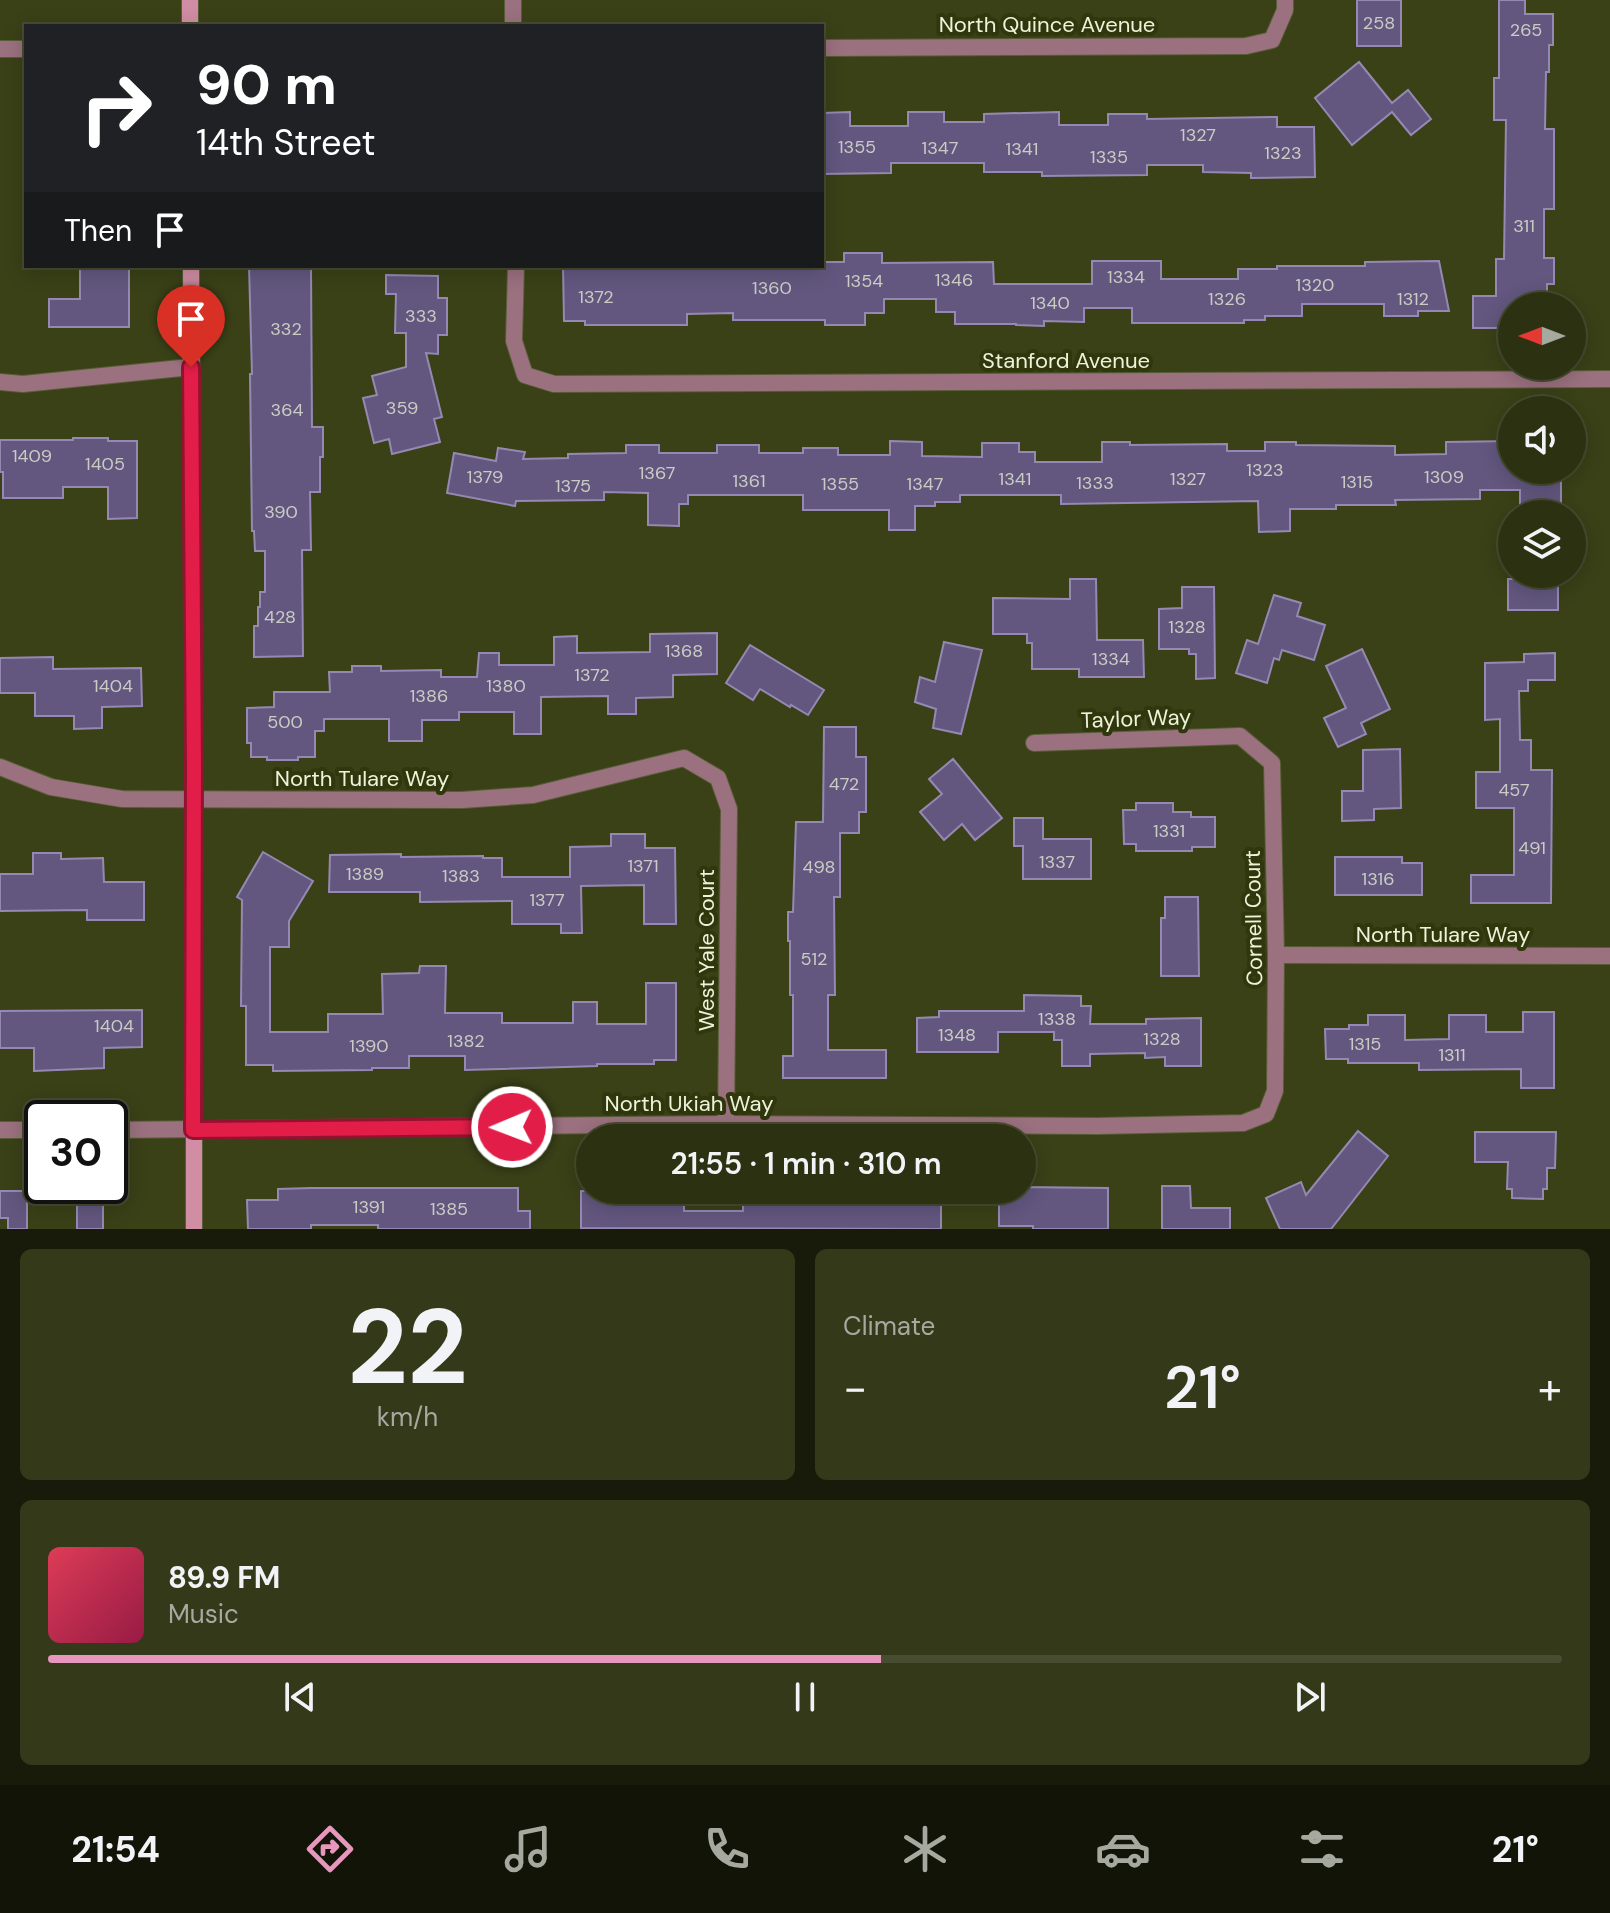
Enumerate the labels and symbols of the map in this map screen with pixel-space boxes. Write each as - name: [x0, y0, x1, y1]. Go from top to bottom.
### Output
- street label: North Quince Avenue: [939, 10, 1155, 39]
- house number: 258: [1363, 11, 1395, 35]
- house number: 265: [1510, 18, 1542, 42]
- house number: 1327: [1180, 123, 1216, 147]
- house number: 1355: [838, 135, 876, 159]
- house number: 1347: [922, 136, 958, 160]
- house number: 1341: [1006, 137, 1038, 161]
- house number: 1323: [1264, 141, 1302, 165]
- house number: 1335: [1090, 145, 1128, 169]
- house number: 311: [1513, 214, 1535, 238]
- house number: 1334: [1107, 265, 1145, 289]
- house number: 1346: [935, 268, 973, 292]
- house number: 1354: [845, 269, 883, 293]
- house number: 1320: [1296, 273, 1334, 297]
- house number: 1360: [752, 276, 792, 300]
- pin: [157, 285, 225, 367]
- house number: 1372: [578, 285, 614, 309]
- house number: 1326: [1208, 287, 1246, 311]
- house number: 1312: [1397, 287, 1429, 311]
- house number: 1340: [1030, 291, 1070, 315]
- north arrow: [1498, 292, 1586, 380]
- house number: 333: [405, 304, 437, 328]
- house number: 332: [270, 317, 302, 341]
- street label: Stanford Avenue: [982, 346, 1150, 375]
- house number: 359: [386, 396, 418, 420]
- house number: 364: [271, 398, 304, 422]
- house number: 1409: [12, 444, 52, 468]
- house number: 1405: [85, 452, 125, 476]
- house number: 1323: [1246, 458, 1284, 482]
- house number: 1367: [639, 461, 675, 485]
- house number: 1379: [467, 465, 503, 489]
- house number: 1309: [1424, 465, 1464, 489]
- house number: 1341: [999, 467, 1031, 491]
- house number: 1327: [1170, 467, 1206, 491]
- house number: 1361: [732, 469, 766, 493]
- house number: 1315: [1341, 470, 1373, 494]
- house number: 1333: [1076, 471, 1114, 495]
- house number: 1355: [821, 472, 859, 496]
- house number: 1347: [907, 472, 943, 496]
- house number: 1375: [555, 474, 591, 498]
- house number: 390: [264, 500, 298, 524]
- house number: 428: [264, 605, 296, 629]
- house number: 1328: [1168, 615, 1206, 639]
- house number: 1368: [665, 639, 703, 663]
- house number: 1334: [1092, 647, 1130, 671]
- house number: 1372: [574, 663, 610, 687]
- house number: 1404: [93, 674, 133, 698]
- house number: 1380: [486, 674, 526, 698]
- house number: 1386: [410, 684, 448, 708]
- street label: Taylor Way: [1080, 702, 1192, 735]
- house number: 500: [267, 710, 303, 734]
- street label: North Tulare Way: [275, 764, 449, 793]
- house number: 472: [829, 772, 859, 796]
- house number: 457: [1498, 778, 1530, 802]
- house number: 1331: [1153, 819, 1185, 843]
- house number: 491: [1518, 836, 1546, 860]
- house number: 1337: [1039, 850, 1075, 874]
- street label: Cornell Court: [1238, 850, 1269, 986]
- house number: 1371: [627, 854, 659, 878]
- house number: 498: [803, 855, 835, 879]
- house number: 1389: [346, 862, 384, 886]
- house number: 1383: [442, 864, 480, 888]
- house number: 1316: [1362, 867, 1394, 891]
- street label: West Yale Court: [692, 869, 721, 1031]
- house number: 1377: [529, 888, 565, 912]
- street label: North Tulare Way: [1356, 920, 1530, 949]
- house number: 512: [801, 947, 827, 971]
- house number: 1338: [1038, 1007, 1076, 1031]
- house number: 1404: [94, 1014, 134, 1038]
- house number: 1348: [938, 1023, 976, 1047]
- house number: 1328: [1143, 1027, 1181, 1051]
- house number: 1382: [447, 1029, 485, 1053]
- house number: 1315: [1349, 1032, 1381, 1056]
- house number: 1390: [349, 1034, 389, 1058]
- house number: 1311: [1438, 1043, 1466, 1067]
- position arrow: [470, 1085, 554, 1169]
- street label: North Ukiah Way: [605, 1089, 773, 1118]
- speed limit sign: 30: [24, 1100, 128, 1204]
- house number: 1391: [353, 1195, 385, 1219]
- house number: 1385: [430, 1197, 468, 1221]

